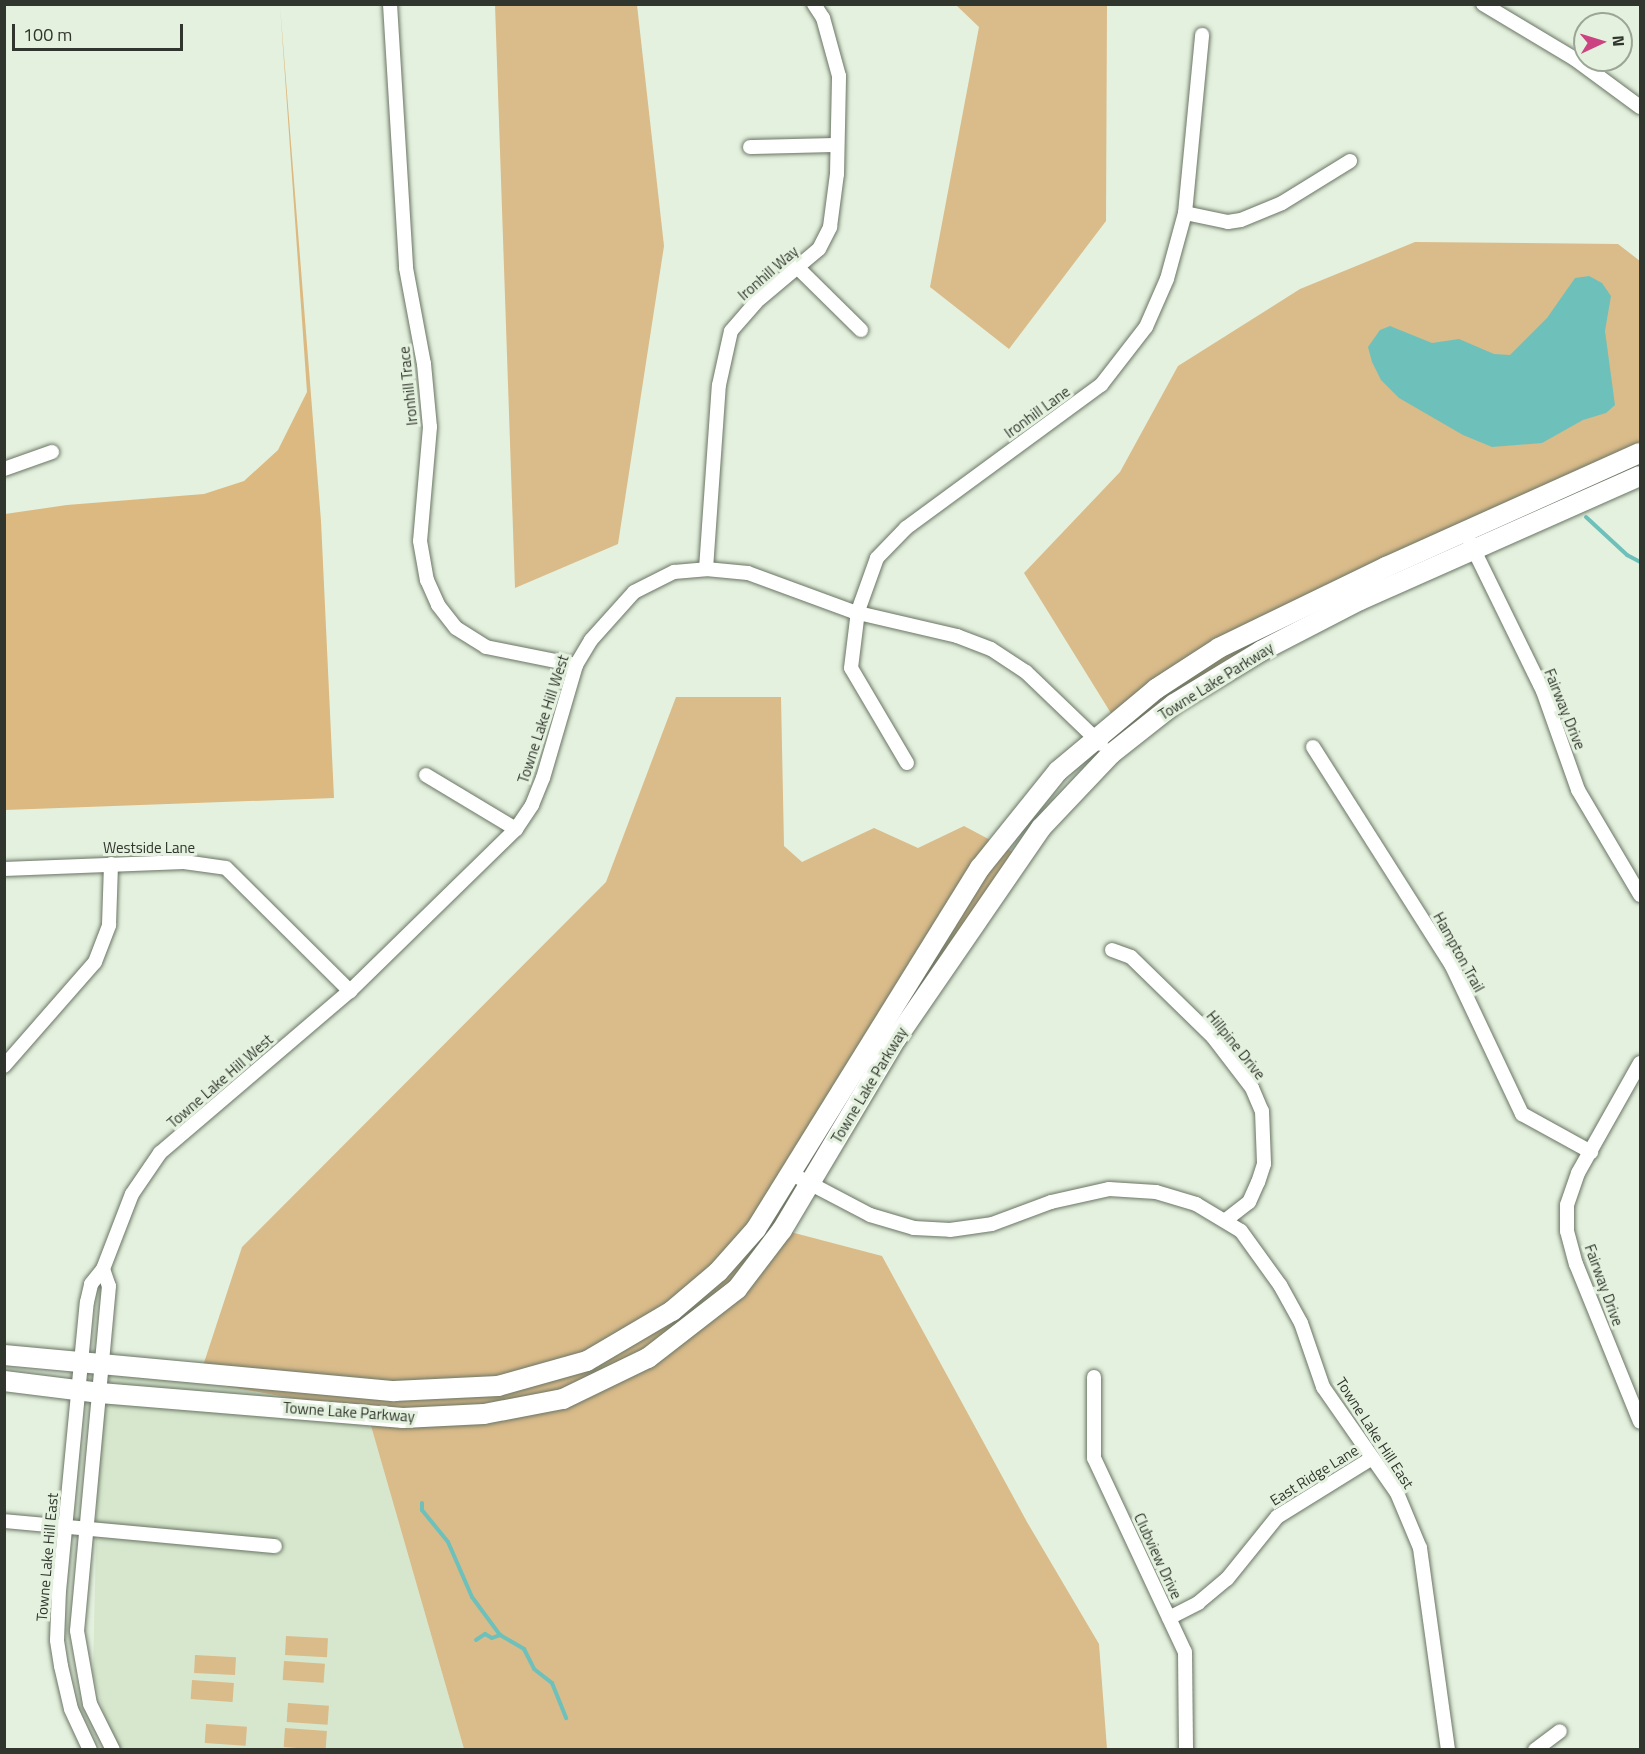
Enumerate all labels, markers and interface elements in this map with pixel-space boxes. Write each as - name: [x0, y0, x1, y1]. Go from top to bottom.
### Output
- scale bar: [15, 12, 186, 50]
- north arrow: [1573, 12, 1633, 72]
- text: 100 m: [23, 21, 72, 48]
- text: N: [1607, 35, 1631, 47]
- street label: Ironhill Way: [734, 242, 802, 304]
- street label: Ironhill Trace: [395, 345, 421, 427]
- street label: Ironhill Lane: [1001, 382, 1073, 442]
- street label: Towne Lake Parkway: [1155, 638, 1277, 724]
- street label: Towne Lake Hill West: [514, 653, 572, 785]
- street label: Fairway Drive: [1541, 666, 1589, 752]
- street label: Westside Lane: [103, 839, 195, 857]
- street label: Hampton Trail: [1430, 909, 1488, 995]
- street label: Hillpine Drive: [1203, 1007, 1269, 1083]
- street label: Towne Lake Parkway: [827, 1024, 911, 1146]
- street label: Towne Lake Hill West: [164, 1030, 276, 1132]
- street label: Fairway Drive: [1581, 1242, 1627, 1328]
- street label: Towne Lake Hill East: [1332, 1374, 1418, 1492]
- street label: Towne Lake Parkway: [283, 1398, 415, 1426]
- street label: East Ridge Lane: [1267, 1441, 1361, 1509]
- street label: Towne Lake Hill East: [32, 1492, 62, 1622]
- street label: Clubview Drive: [1130, 1510, 1186, 1602]

